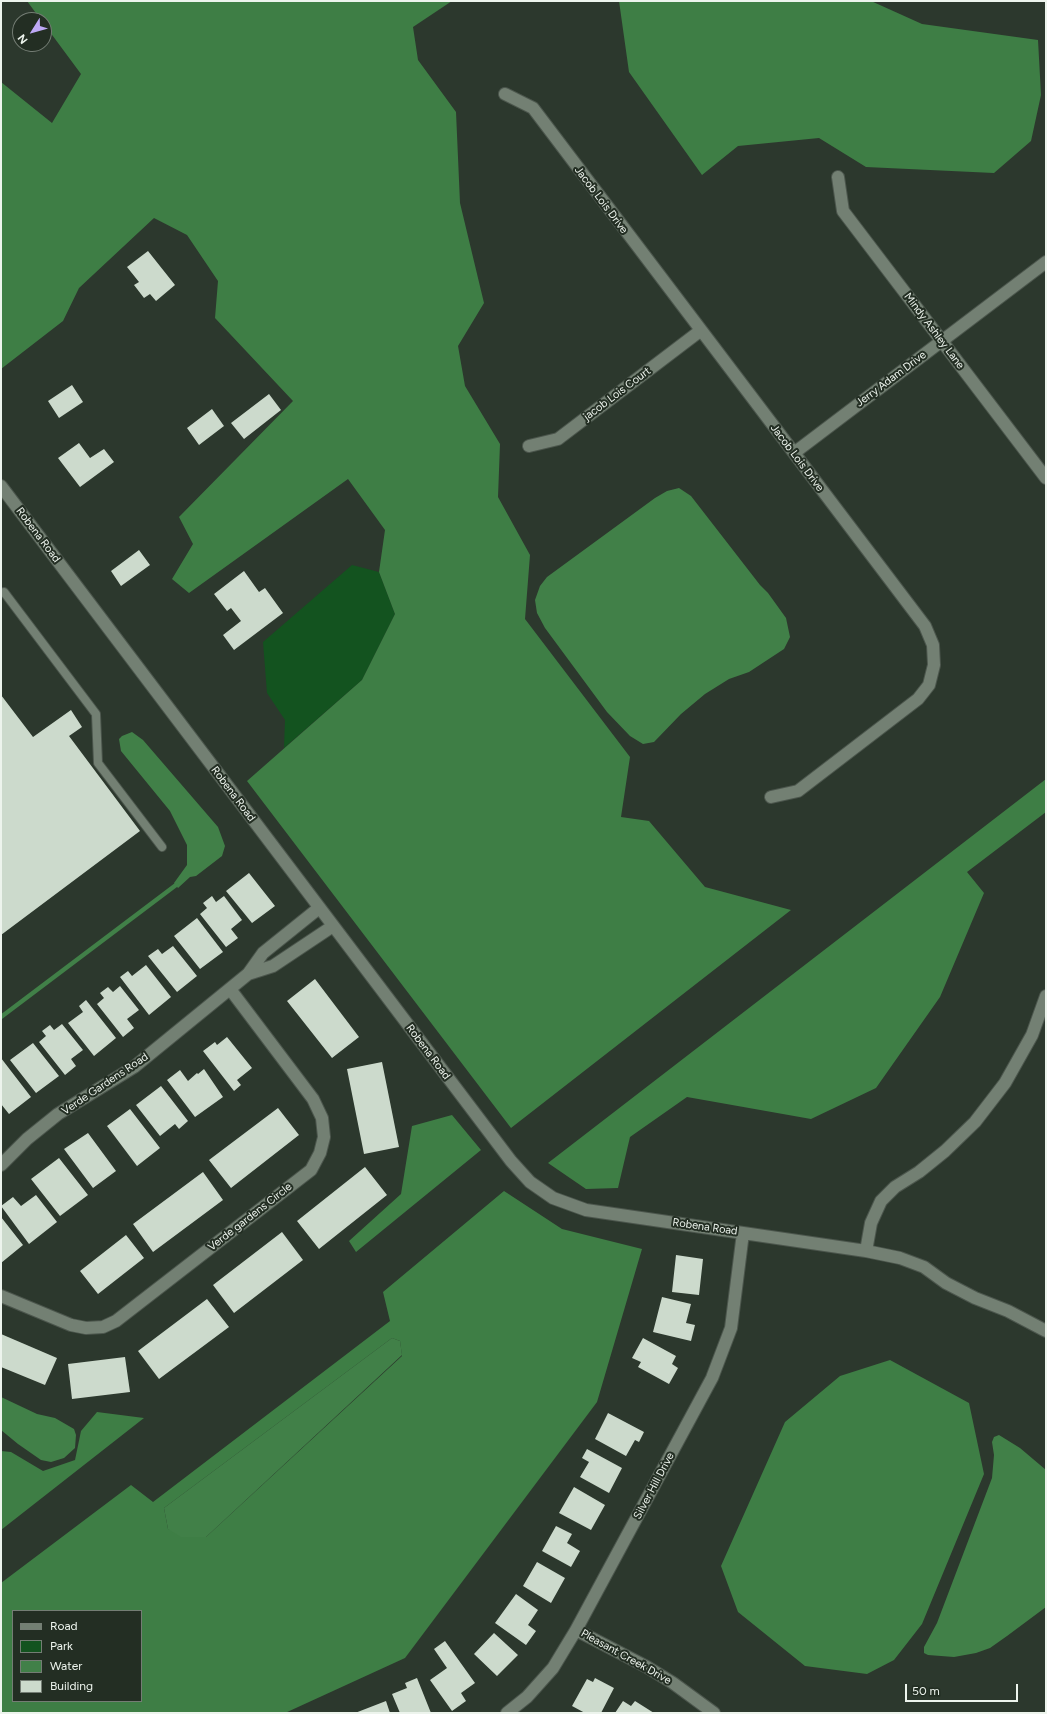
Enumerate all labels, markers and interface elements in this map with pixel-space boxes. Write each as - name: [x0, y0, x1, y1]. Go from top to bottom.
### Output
- north arrow: [12, 12, 52, 52]
- text: N: [15, 32, 31, 46]
- street label: Jacob Lois Drive: [571, 164, 631, 236]
- street label: Mindy Ashley Lane: [901, 290, 967, 372]
- street label: Jerry Adam Drive: [853, 348, 929, 410]
- street label: jacob Lois Court: [581, 364, 653, 424]
- street label: Jacob Lois Drive: [767, 422, 827, 494]
- street label: Robena Road: [13, 505, 63, 565]
- street label: Robena Road: [208, 764, 258, 824]
- street label: Robena Road: [403, 1022, 453, 1082]
- street label: Verde Gardens Road: [59, 1050, 151, 1118]
- street label: Verde gardens Circle: [205, 1180, 295, 1254]
- street label: Robena Road: [672, 1216, 738, 1238]
- street label: Silver Hill Drive: [631, 1450, 677, 1522]
- legend: [12, 1610, 142, 1702]
- text: Road: [50, 1619, 78, 1633]
- street label: Pleasant Creek Drive: [578, 1627, 674, 1687]
- text: Park: [50, 1639, 73, 1653]
- text: Water: [50, 1659, 82, 1673]
- scale bar: [907, 1676, 1020, 1702]
- text: Building: [50, 1679, 93, 1693]
- text: 50 m: [912, 1684, 940, 1698]

